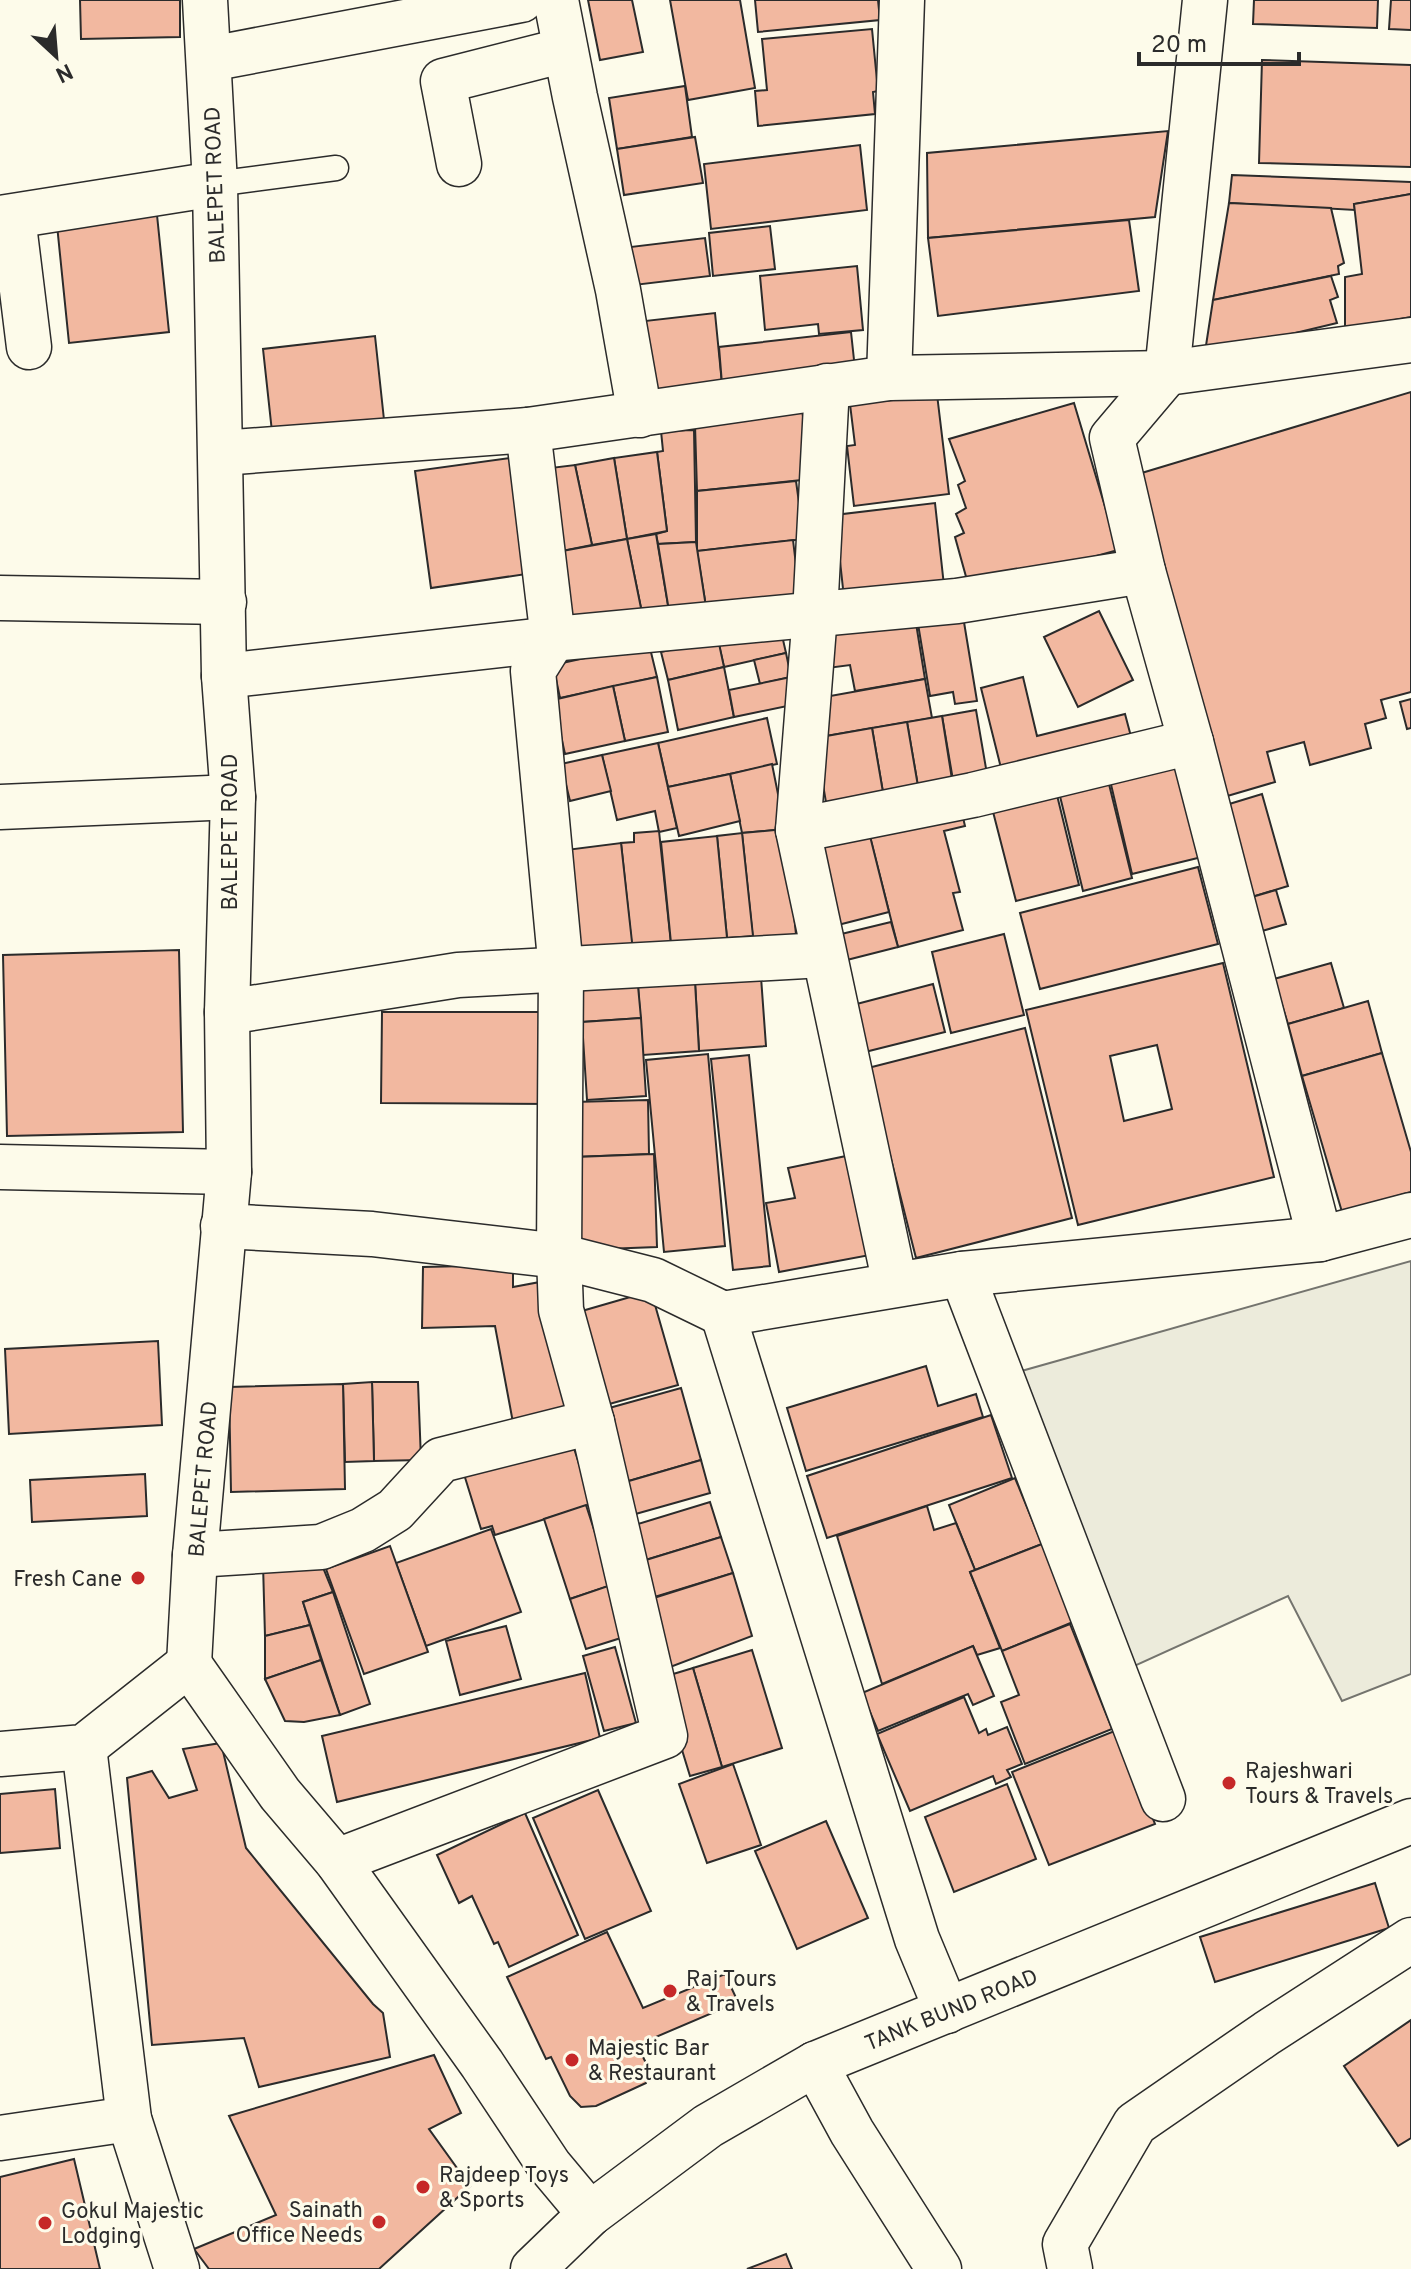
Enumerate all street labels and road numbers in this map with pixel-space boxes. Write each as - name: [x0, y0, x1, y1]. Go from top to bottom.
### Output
- street label: BALEPET ROAD: [200, 106, 233, 264]
- street label: BALEPET ROAD: [218, 754, 245, 910]
- street label: BALEPET ROAD: [184, 1400, 225, 1559]
- street label: TANK BUND ROAD: [861, 1964, 1042, 2058]

